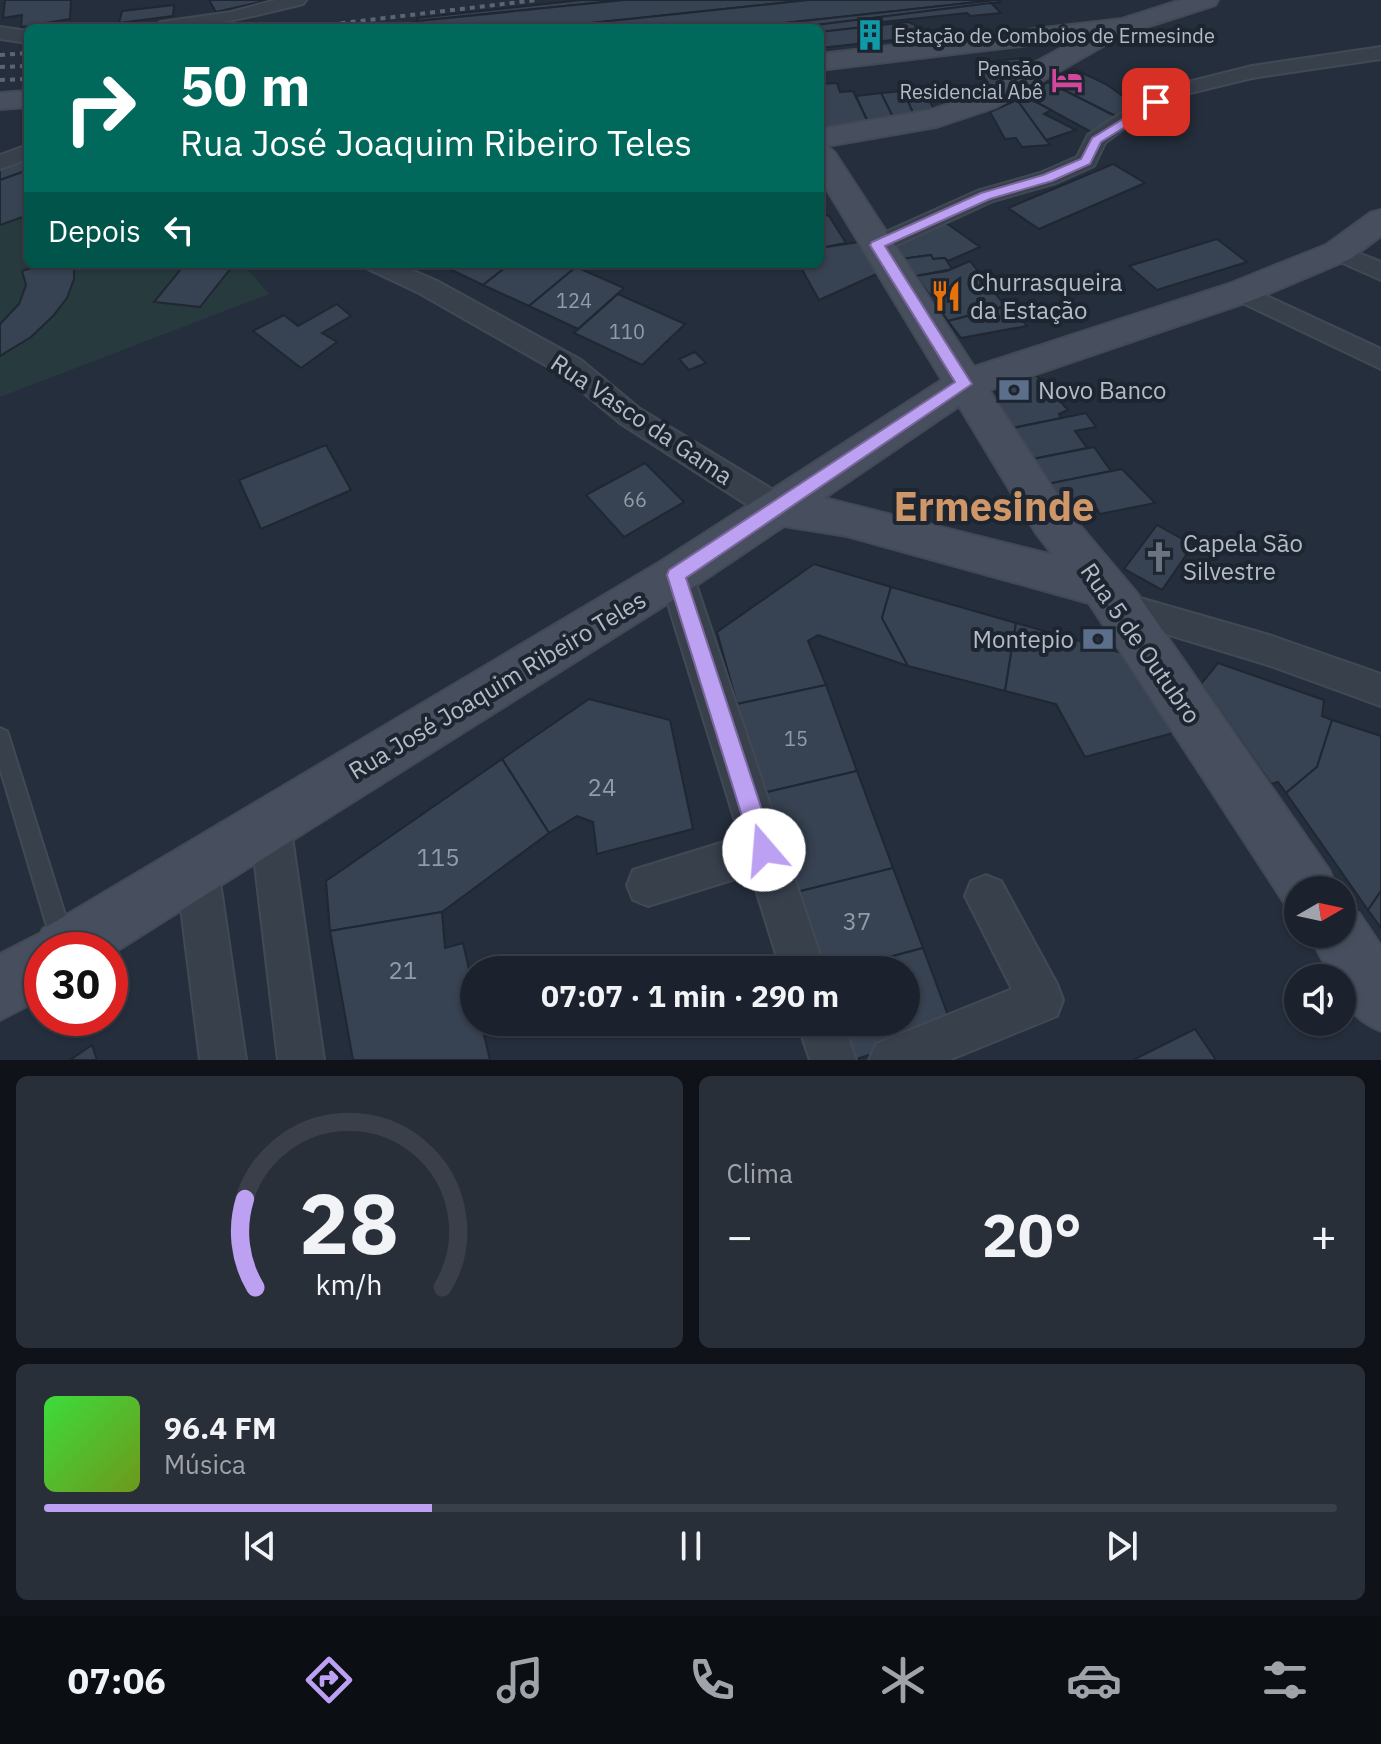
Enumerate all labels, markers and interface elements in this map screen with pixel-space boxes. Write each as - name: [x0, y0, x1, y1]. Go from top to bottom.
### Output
- building icon: Estação de Comboios de Ermesinde: [853, 18, 887, 52]
- place label: Estação de Comboios de Ermesinde: [894, 22, 1215, 49]
- text: 50 m: [180, 49, 310, 121]
- place label: Pensão Residencial Abê: [900, 55, 1043, 105]
- icon: right: [48, 56, 152, 160]
- hotel icon: Pensão Residencial Abê: [1050, 63, 1084, 97]
- pin: [1122, 68, 1190, 136]
- icon: arrive: [1134, 80, 1178, 124]
- text: Rua José Joaquim Ribeiro Teles: [180, 119, 692, 166]
- icon: left: [157, 208, 201, 252]
- text: Depois: [48, 211, 141, 250]
- place label: Churrasqueira da Estação: [970, 266, 1123, 326]
- restaurant icon: Churrasqueira da Estação: [929, 279, 963, 313]
- house number: 124: [556, 287, 592, 314]
- house number: 110: [609, 318, 645, 345]
- street label: Rua Vasco da Gama: [545, 346, 739, 492]
- bank icon: Novo Banco: [997, 373, 1031, 407]
- place label: Novo Banco: [1038, 374, 1166, 406]
- district label: Ermesinde: [894, 480, 1094, 532]
- house number: 66: [623, 486, 647, 513]
- place label: Capela São Silvestre: [1183, 527, 1303, 587]
- church icon: Capela São Silvestre: [1142, 540, 1176, 574]
- street label: Rua 5 de Outubro: [1074, 556, 1208, 730]
- street label: Rua José Joaquim Ribeiro Teles: [342, 583, 652, 787]
- bank icon: Montepio: [1081, 622, 1115, 656]
- place label: Montepio: [973, 623, 1074, 655]
- house number: 15: [784, 725, 808, 752]
- house number: 24: [588, 771, 616, 803]
- position arrow: [722, 808, 806, 892]
- house number: 115: [416, 841, 460, 873]
- north arrow: [1284, 876, 1356, 948]
- map controls: [1284, 876, 1356, 1036]
- house number: 37: [843, 905, 871, 937]
- speed limit sign: 30: [24, 932, 128, 1036]
- house number: 21: [389, 954, 417, 986]
- button: sound: [1284, 964, 1356, 1036]
- text: 07:07 · 1 min · 290 m: [541, 976, 839, 1015]
- text: Clima: [727, 1156, 793, 1190]
- text: 28: [299, 1169, 399, 1277]
- text: 20°: [982, 1195, 1082, 1274]
- text: −: [727, 1207, 753, 1264]
- text: +: [1311, 1207, 1337, 1264]
- text: km/h: [316, 1266, 383, 1303]
- text: 96.4 FM: [164, 1408, 277, 1447]
- text: Música: [164, 1447, 246, 1481]
- icon: previous: [238, 1524, 282, 1568]
- icon: pause: [669, 1524, 713, 1568]
- icon: next: [1100, 1524, 1144, 1568]
- icon: directions: [301, 1652, 357, 1708]
- icon: music: [492, 1652, 548, 1708]
- icon: phone: [684, 1652, 740, 1708]
- icon: climate: [875, 1652, 931, 1708]
- icon: car: [1066, 1652, 1122, 1708]
- icon: filters: [1257, 1652, 1313, 1708]
- text: 07:06: [68, 1657, 166, 1704]

